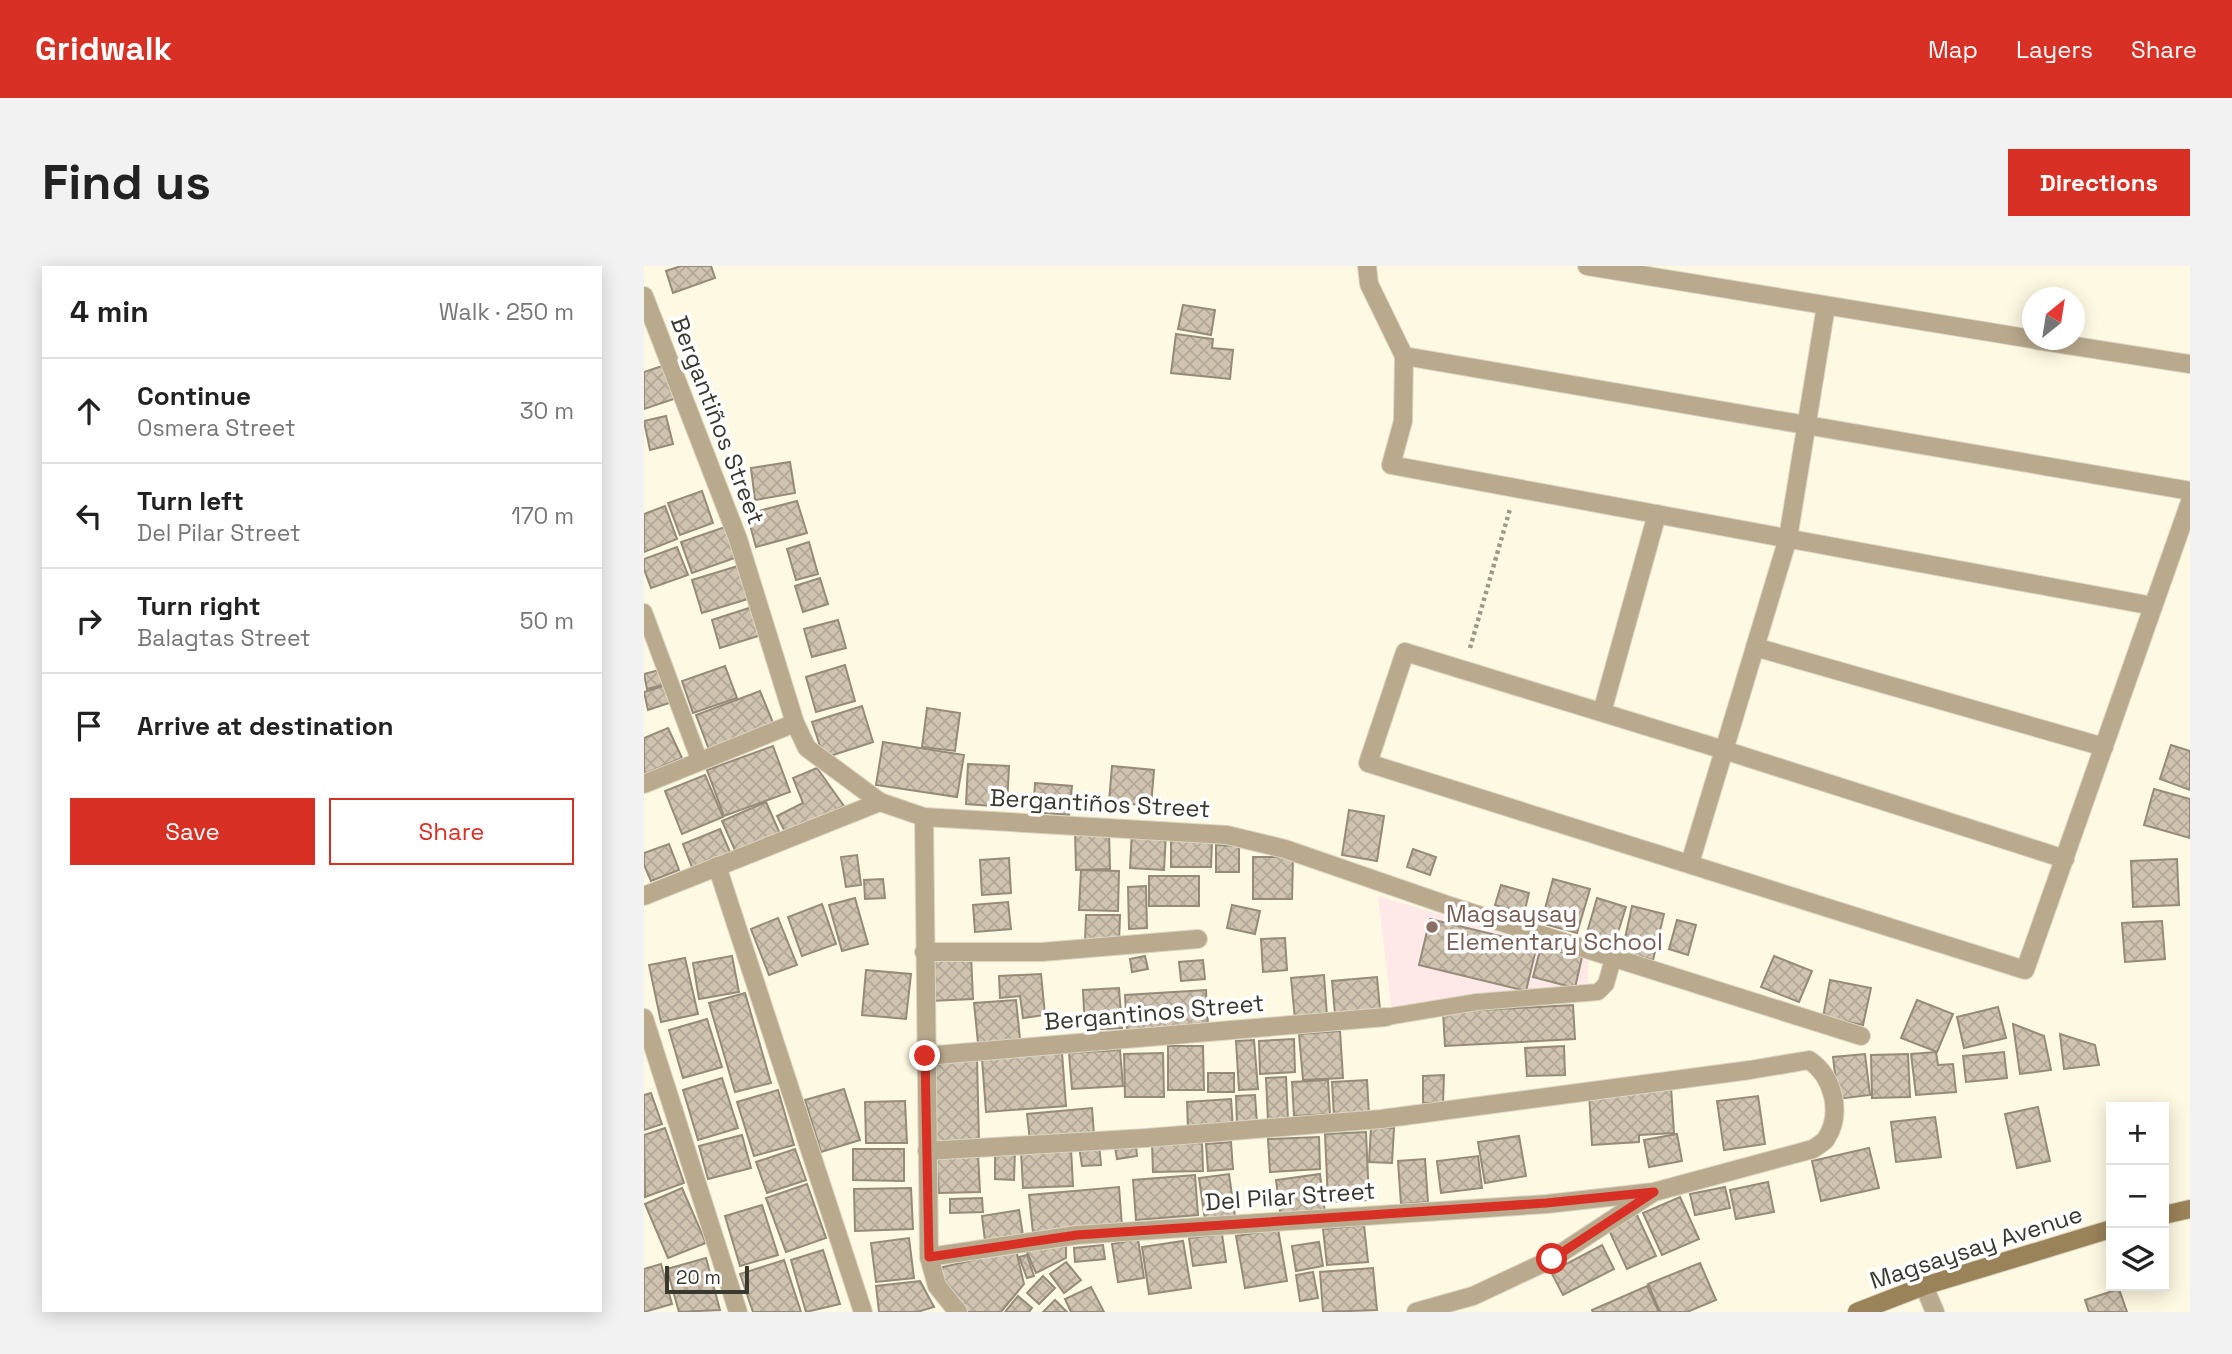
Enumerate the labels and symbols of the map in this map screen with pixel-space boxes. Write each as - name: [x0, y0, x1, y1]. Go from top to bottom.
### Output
- north arrow: [2022, 287, 2085, 350]
- street label: Bergantiños Street: [664, 311, 772, 529]
- street label: Bergantiños Street: [989, 782, 1211, 824]
- place label: Magsaysay Elementary School: [1446, 898, 1663, 957]
- marker: Magsaysay Elementary School: [1424, 919, 1440, 935]
- street label: Bergantinos Street: [1043, 987, 1265, 1037]
- route end: [909, 1040, 940, 1071]
- street label: Del Pilar Street: [1204, 1175, 1376, 1217]
- street label: Magsaysay Avenue: [1866, 1198, 2086, 1296]
- route start: [1536, 1243, 1567, 1274]
- scale bar: [665, 1263, 749, 1295]

